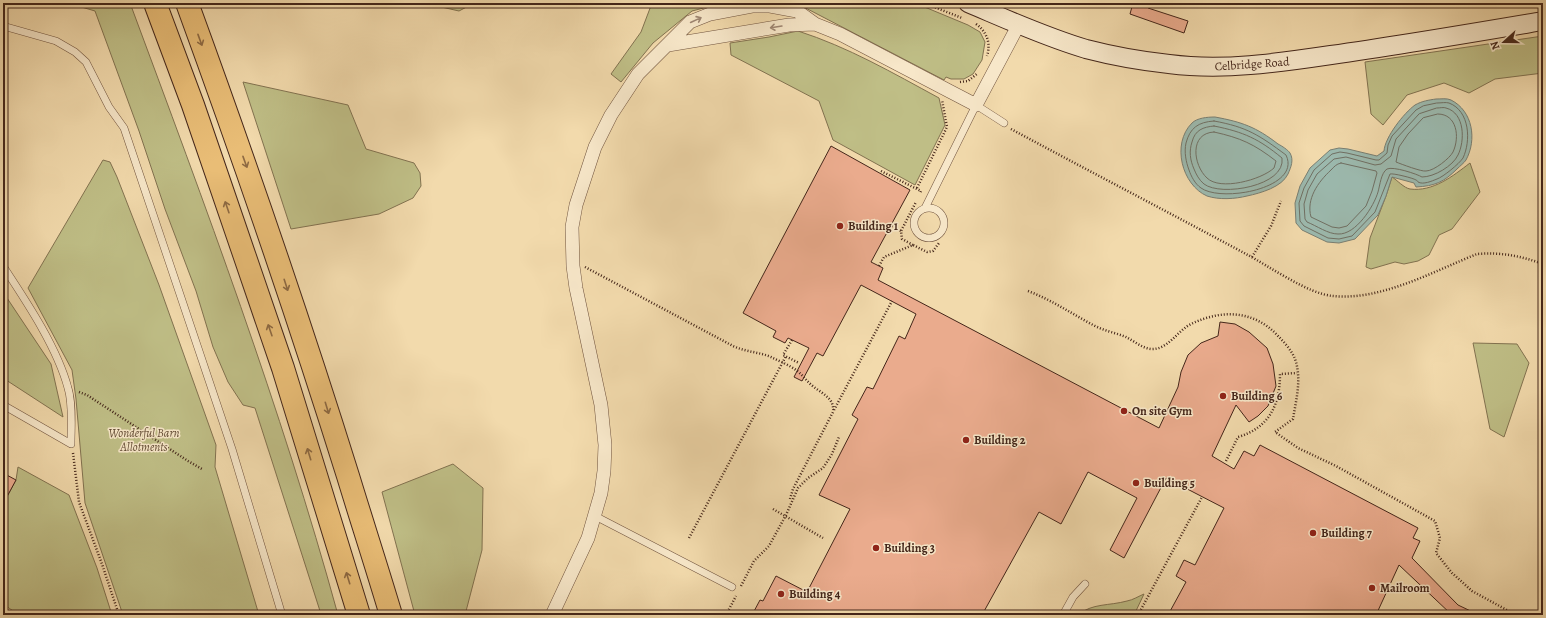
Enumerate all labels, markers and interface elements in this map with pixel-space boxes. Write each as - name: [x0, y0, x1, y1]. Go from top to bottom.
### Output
- one-way arrow: [690, 16, 702, 23]
- north arrow: [1484, 22, 1524, 62]
- one-way arrow: [770, 24, 783, 32]
- one-way arrow: [197, 33, 205, 45]
- text: N: [1487, 39, 1504, 52]
- street label: Celbridge Road: [1214, 53, 1290, 75]
- one-way arrow: [241, 155, 249, 167]
- one-way arrow: [223, 201, 231, 213]
- place label: Building 1: [848, 218, 899, 234]
- marker: Building 1: [835, 221, 845, 231]
- one-way arrow: [283, 279, 291, 291]
- one-way arrow: [265, 324, 273, 336]
- place label: Building 6: [1231, 388, 1283, 404]
- marker: Building 6: [1218, 391, 1228, 401]
- one-way arrow: [324, 402, 331, 415]
- place label: On site Gym: [1132, 403, 1192, 419]
- marker: On site Gym: [1119, 406, 1129, 416]
- park label: Wonderful Barn Allotments: [109, 425, 180, 455]
- place label: Building 2: [974, 432, 1026, 448]
- marker: Building 2: [961, 435, 971, 445]
- one-way arrow: [305, 447, 312, 460]
- place label: Building 5: [1144, 475, 1195, 491]
- marker: Building 5: [1131, 478, 1141, 488]
- place label: Building 7: [1321, 525, 1373, 541]
- marker: Building 7: [1308, 528, 1318, 538]
- place label: Building 3: [884, 540, 935, 556]
- marker: Building 3: [871, 543, 881, 553]
- one-way arrow: [344, 571, 351, 584]
- place label: Mailroom: [1380, 580, 1430, 596]
- marker: Mailroom: [1367, 583, 1377, 593]
- place label: Building 4: [789, 586, 841, 602]
- marker: Building 4: [776, 589, 786, 599]

